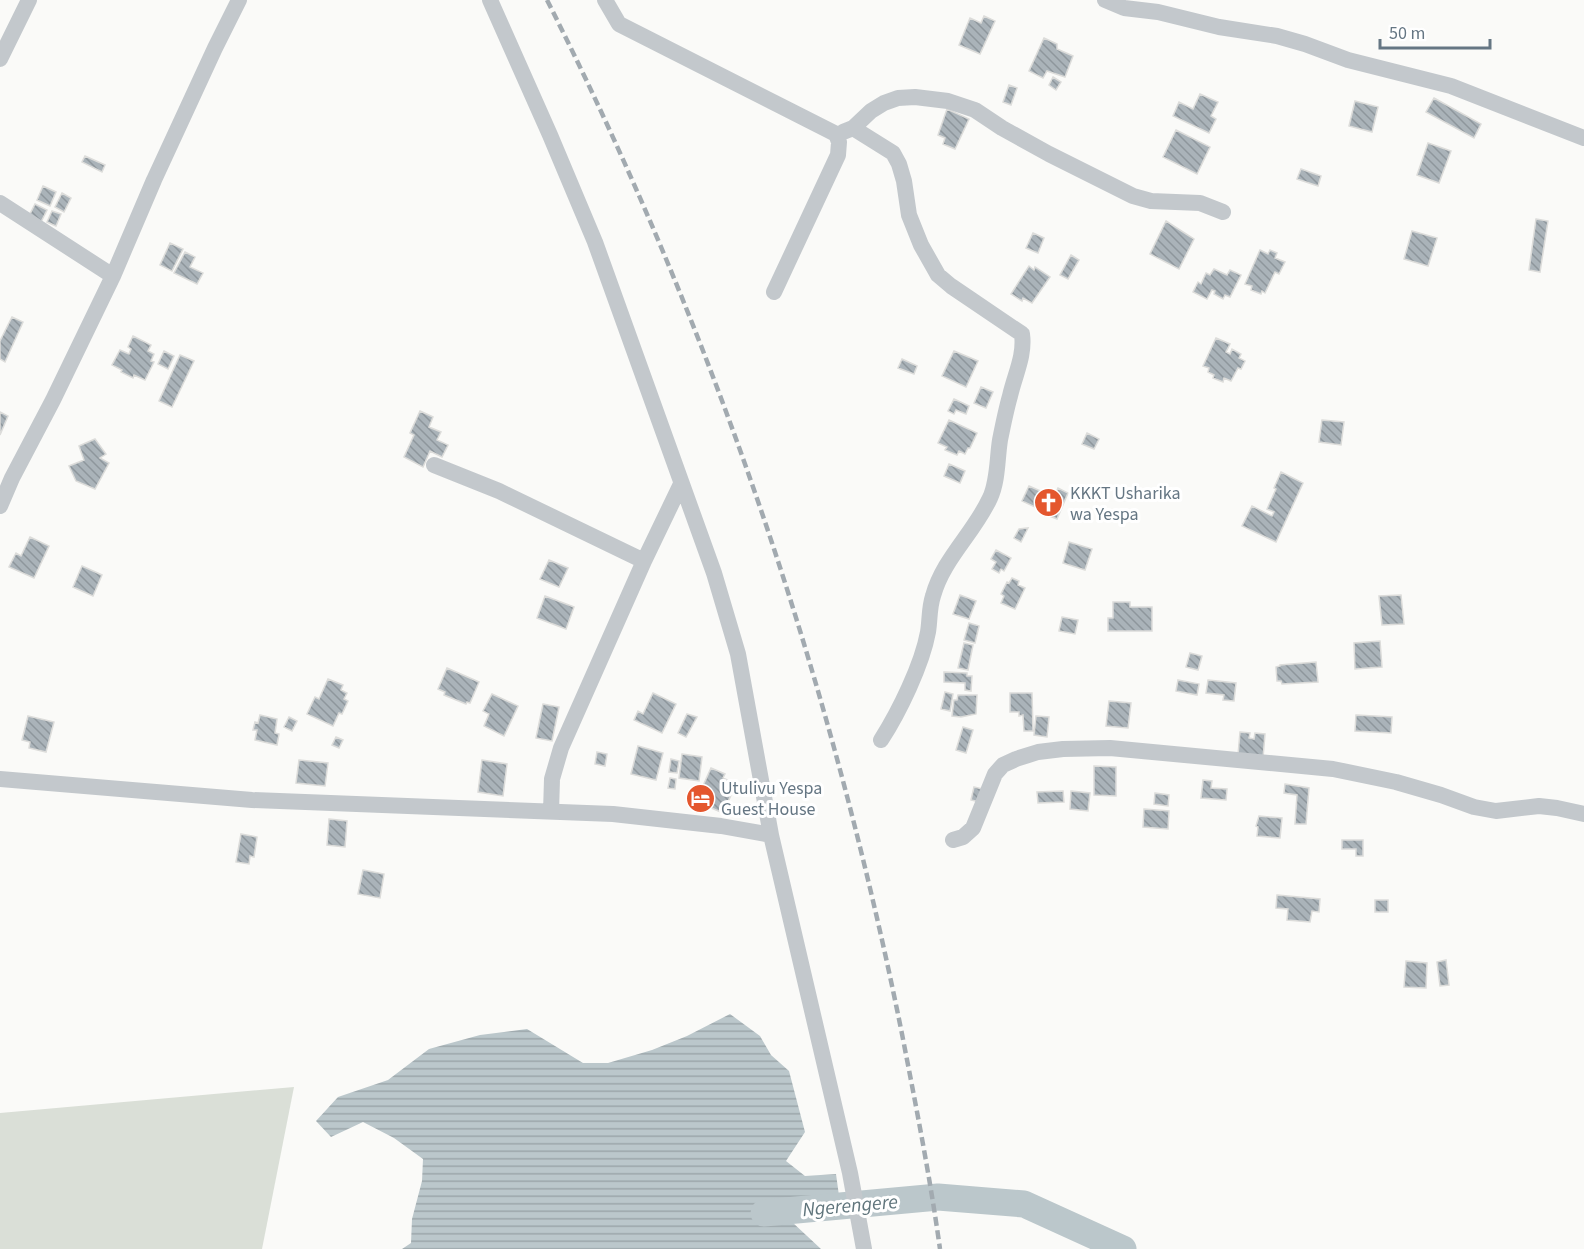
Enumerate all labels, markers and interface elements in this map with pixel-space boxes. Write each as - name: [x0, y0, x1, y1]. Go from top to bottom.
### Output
- scale bar: [1380, 12, 1490, 50]
- text: 50 m: [1389, 21, 1425, 46]
- place label: KKKT Usharika wa Yespa: [1070, 481, 1181, 527]
- church icon: KKKT Usharika wa Yespa: [1033, 487, 1065, 519]
- place label: Utulivu Yespa Guest House: [721, 776, 822, 822]
- hotel icon: Utulivu Yespa Guest House: [684, 782, 716, 814]
- water label: Ngerengere: [801, 1188, 899, 1224]

